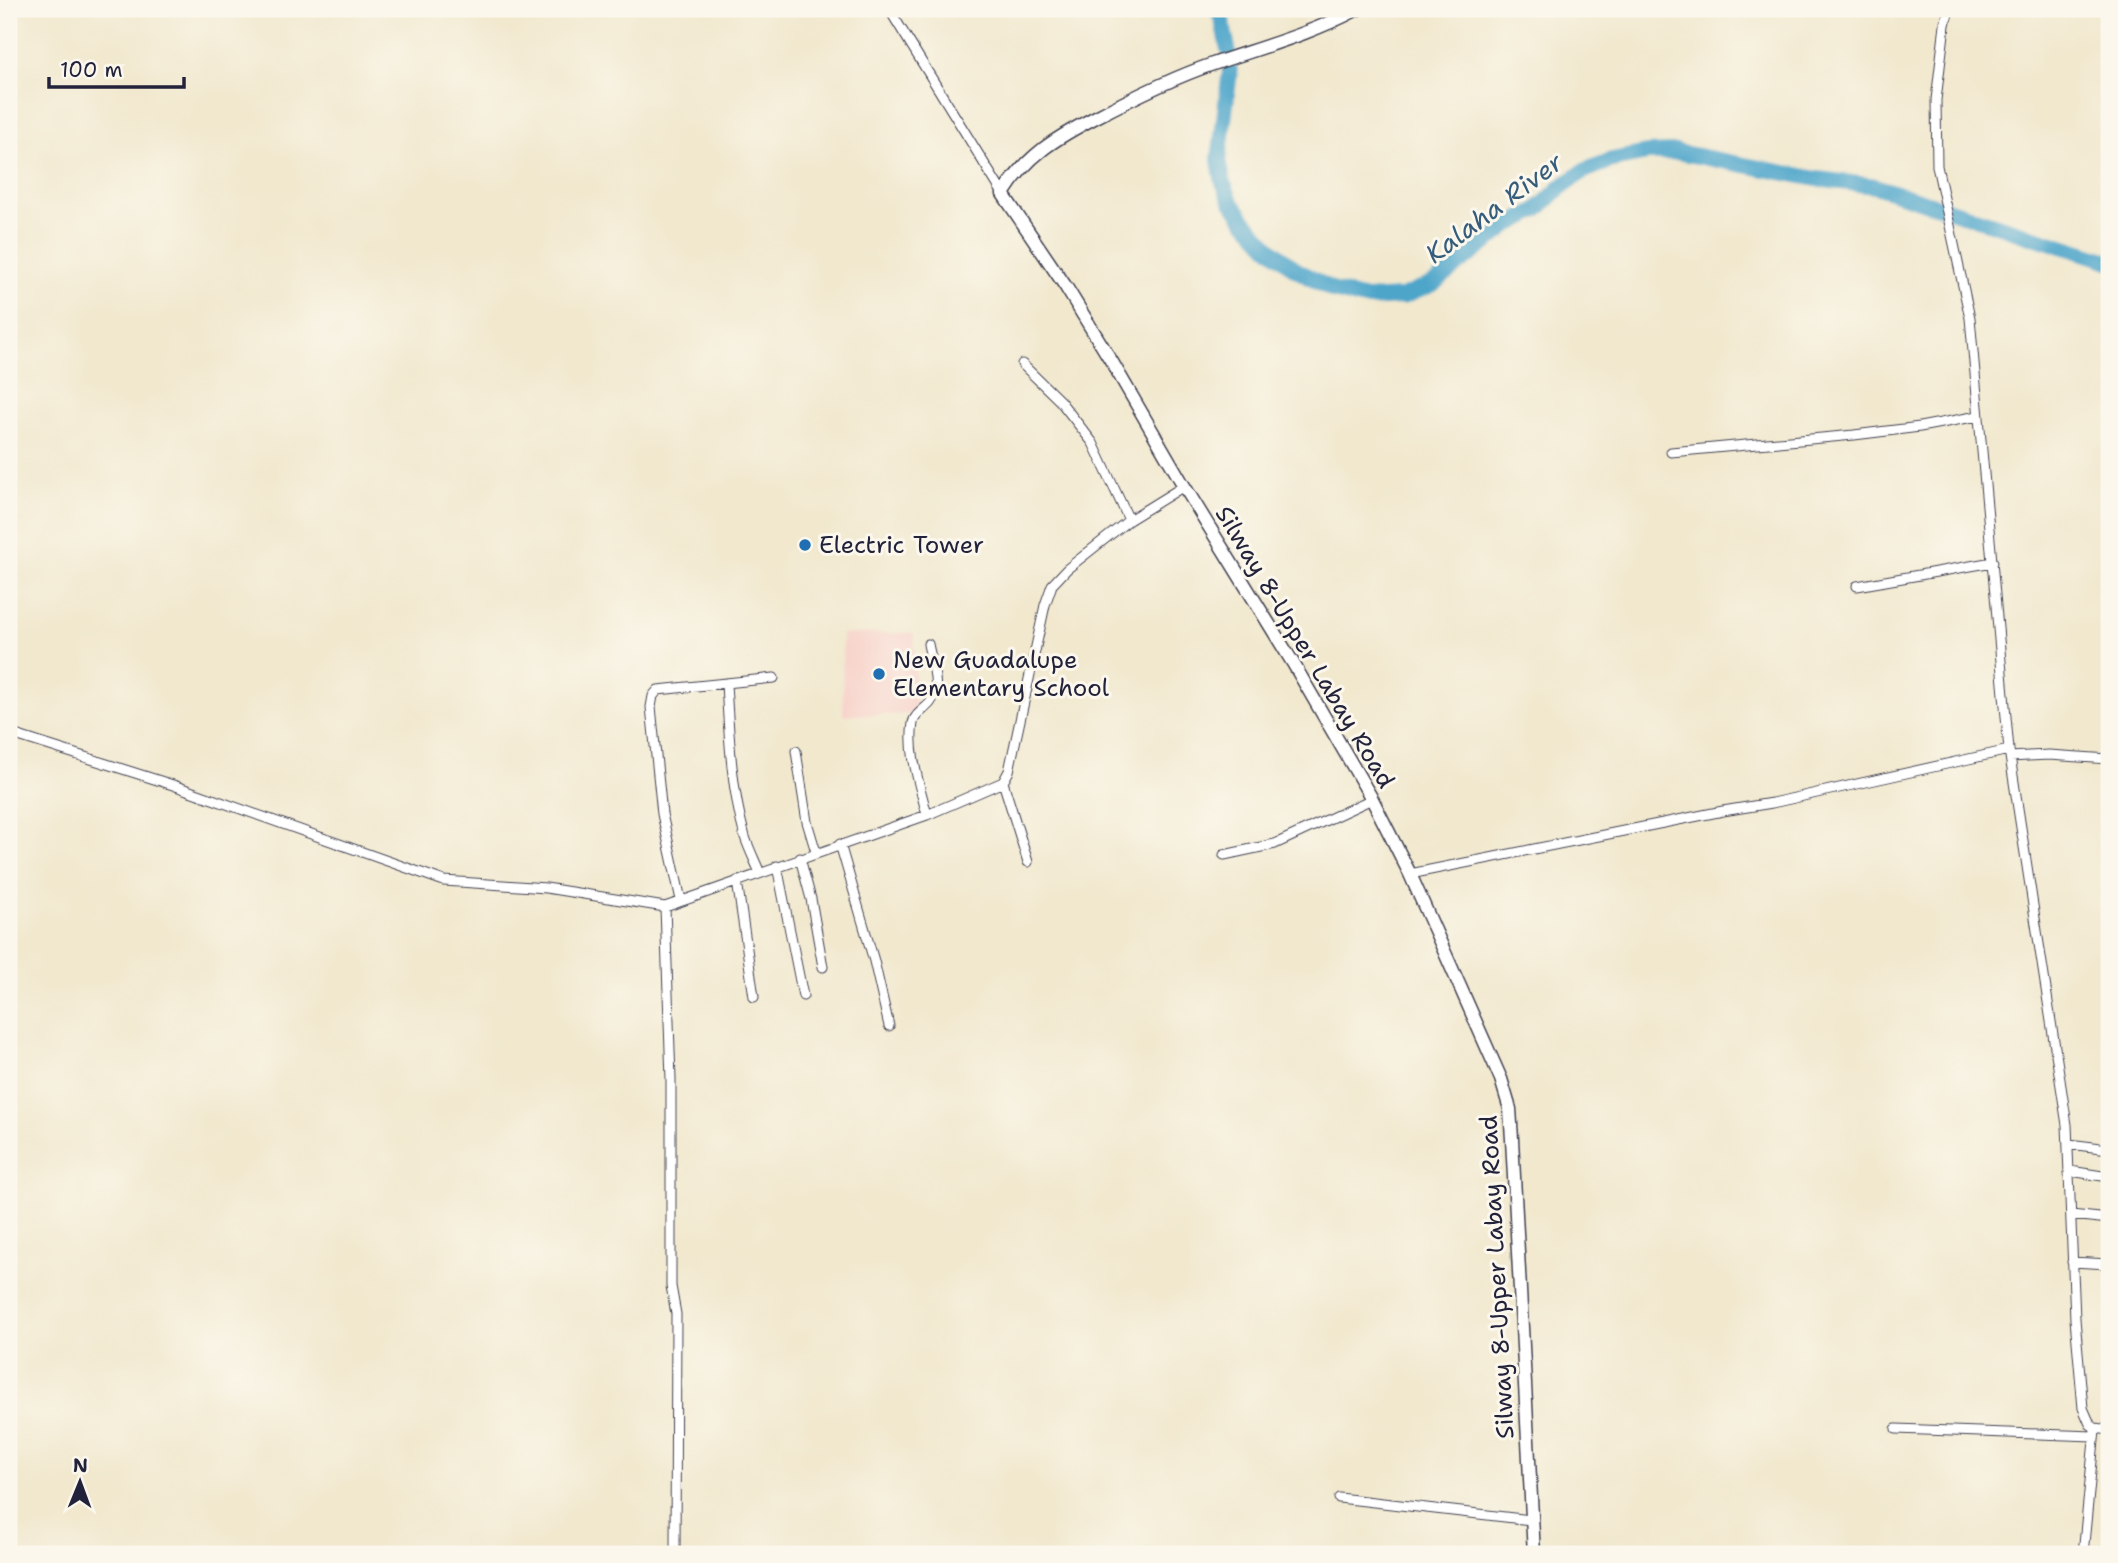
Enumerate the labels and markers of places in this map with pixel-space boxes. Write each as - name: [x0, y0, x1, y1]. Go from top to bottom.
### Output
- place label: Electric Tower: [819, 529, 984, 561]
- marker: Electric Tower: [797, 537, 813, 553]
- place label: New Guadalupe Elementary School: [893, 644, 1110, 704]
- marker: New Guadalupe Elementary School: [871, 666, 887, 682]

